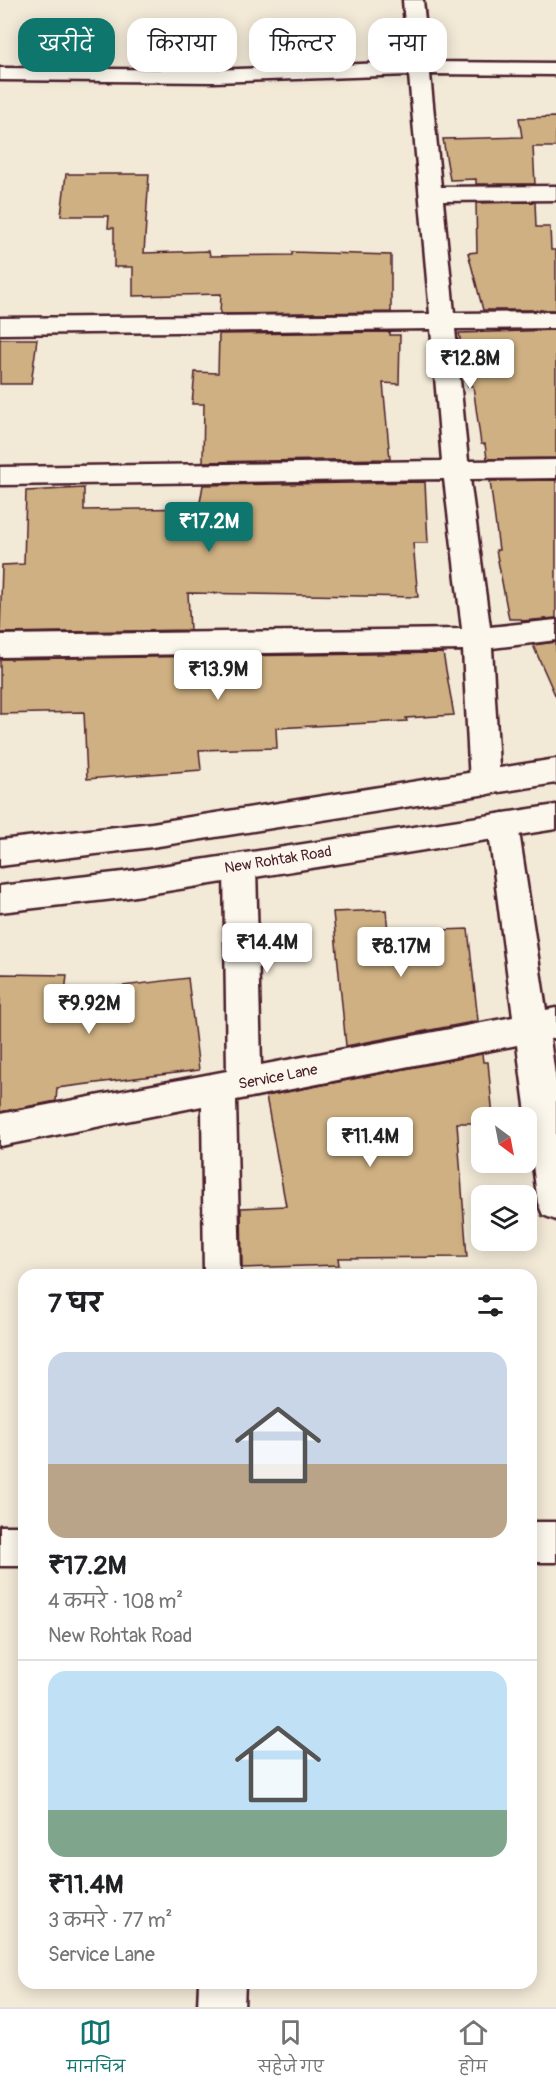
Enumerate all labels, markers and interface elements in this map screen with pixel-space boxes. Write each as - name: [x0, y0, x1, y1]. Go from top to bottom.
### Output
- chip: खरीदें: [18, 18, 115, 72]
- chip: किराया: [127, 18, 237, 72]
- chip: फ़िल्टर: [249, 18, 356, 72]
- chip: नया: [368, 18, 447, 72]
- pin: ₹12.8M: [421, 339, 519, 390]
- text: ₹12.8M: [440, 346, 500, 371]
- pin: ₹17.2M: [160, 502, 258, 553]
- text: ₹17.2M: [179, 509, 239, 534]
- pin: ₹13.9M: [169, 650, 267, 701]
- text: ₹13.9M: [188, 657, 248, 682]
- street label: New Rohtak Road: [223, 842, 333, 878]
- pin: ₹14.4M: [218, 923, 316, 974]
- pin: ₹8.17M: [352, 927, 450, 978]
- text: ₹14.4M: [236, 930, 298, 955]
- text: ₹8.17M: [371, 934, 431, 959]
- pin: ₹9.92M: [40, 984, 138, 1035]
- text: ₹9.92M: [58, 991, 120, 1016]
- street label: Service Lane: [237, 1060, 320, 1094]
- north arrow: [471, 1107, 537, 1173]
- map controls: [471, 1107, 537, 1251]
- pin: ₹11.4M: [321, 1117, 419, 1168]
- text: ₹11.4M: [341, 1124, 399, 1149]
- button: layers: [471, 1185, 537, 1251]
- text: 7 घर: [48, 1288, 102, 1320]
- icon: filters: [474, 1289, 507, 1322]
- icon: home: [224, 1391, 332, 1499]
- text: ₹17.2M: [48, 1550, 126, 1582]
- text: 4 कमरे · 108 m²: [48, 1589, 183, 1614]
- text: New Rohtak Road: [48, 1623, 192, 1648]
- icon: home: [224, 1710, 332, 1818]
- text: ₹11.4M: [48, 1869, 123, 1901]
- text: 3 कमरे · 77 m²: [48, 1908, 172, 1933]
- text: Service Lane: [48, 1942, 155, 1967]
- tab: मानचित्र: [66, 2016, 125, 2084]
- tab: सहेजे गए: [258, 2016, 324, 2084]
- tab: होम: [457, 2016, 490, 2084]

